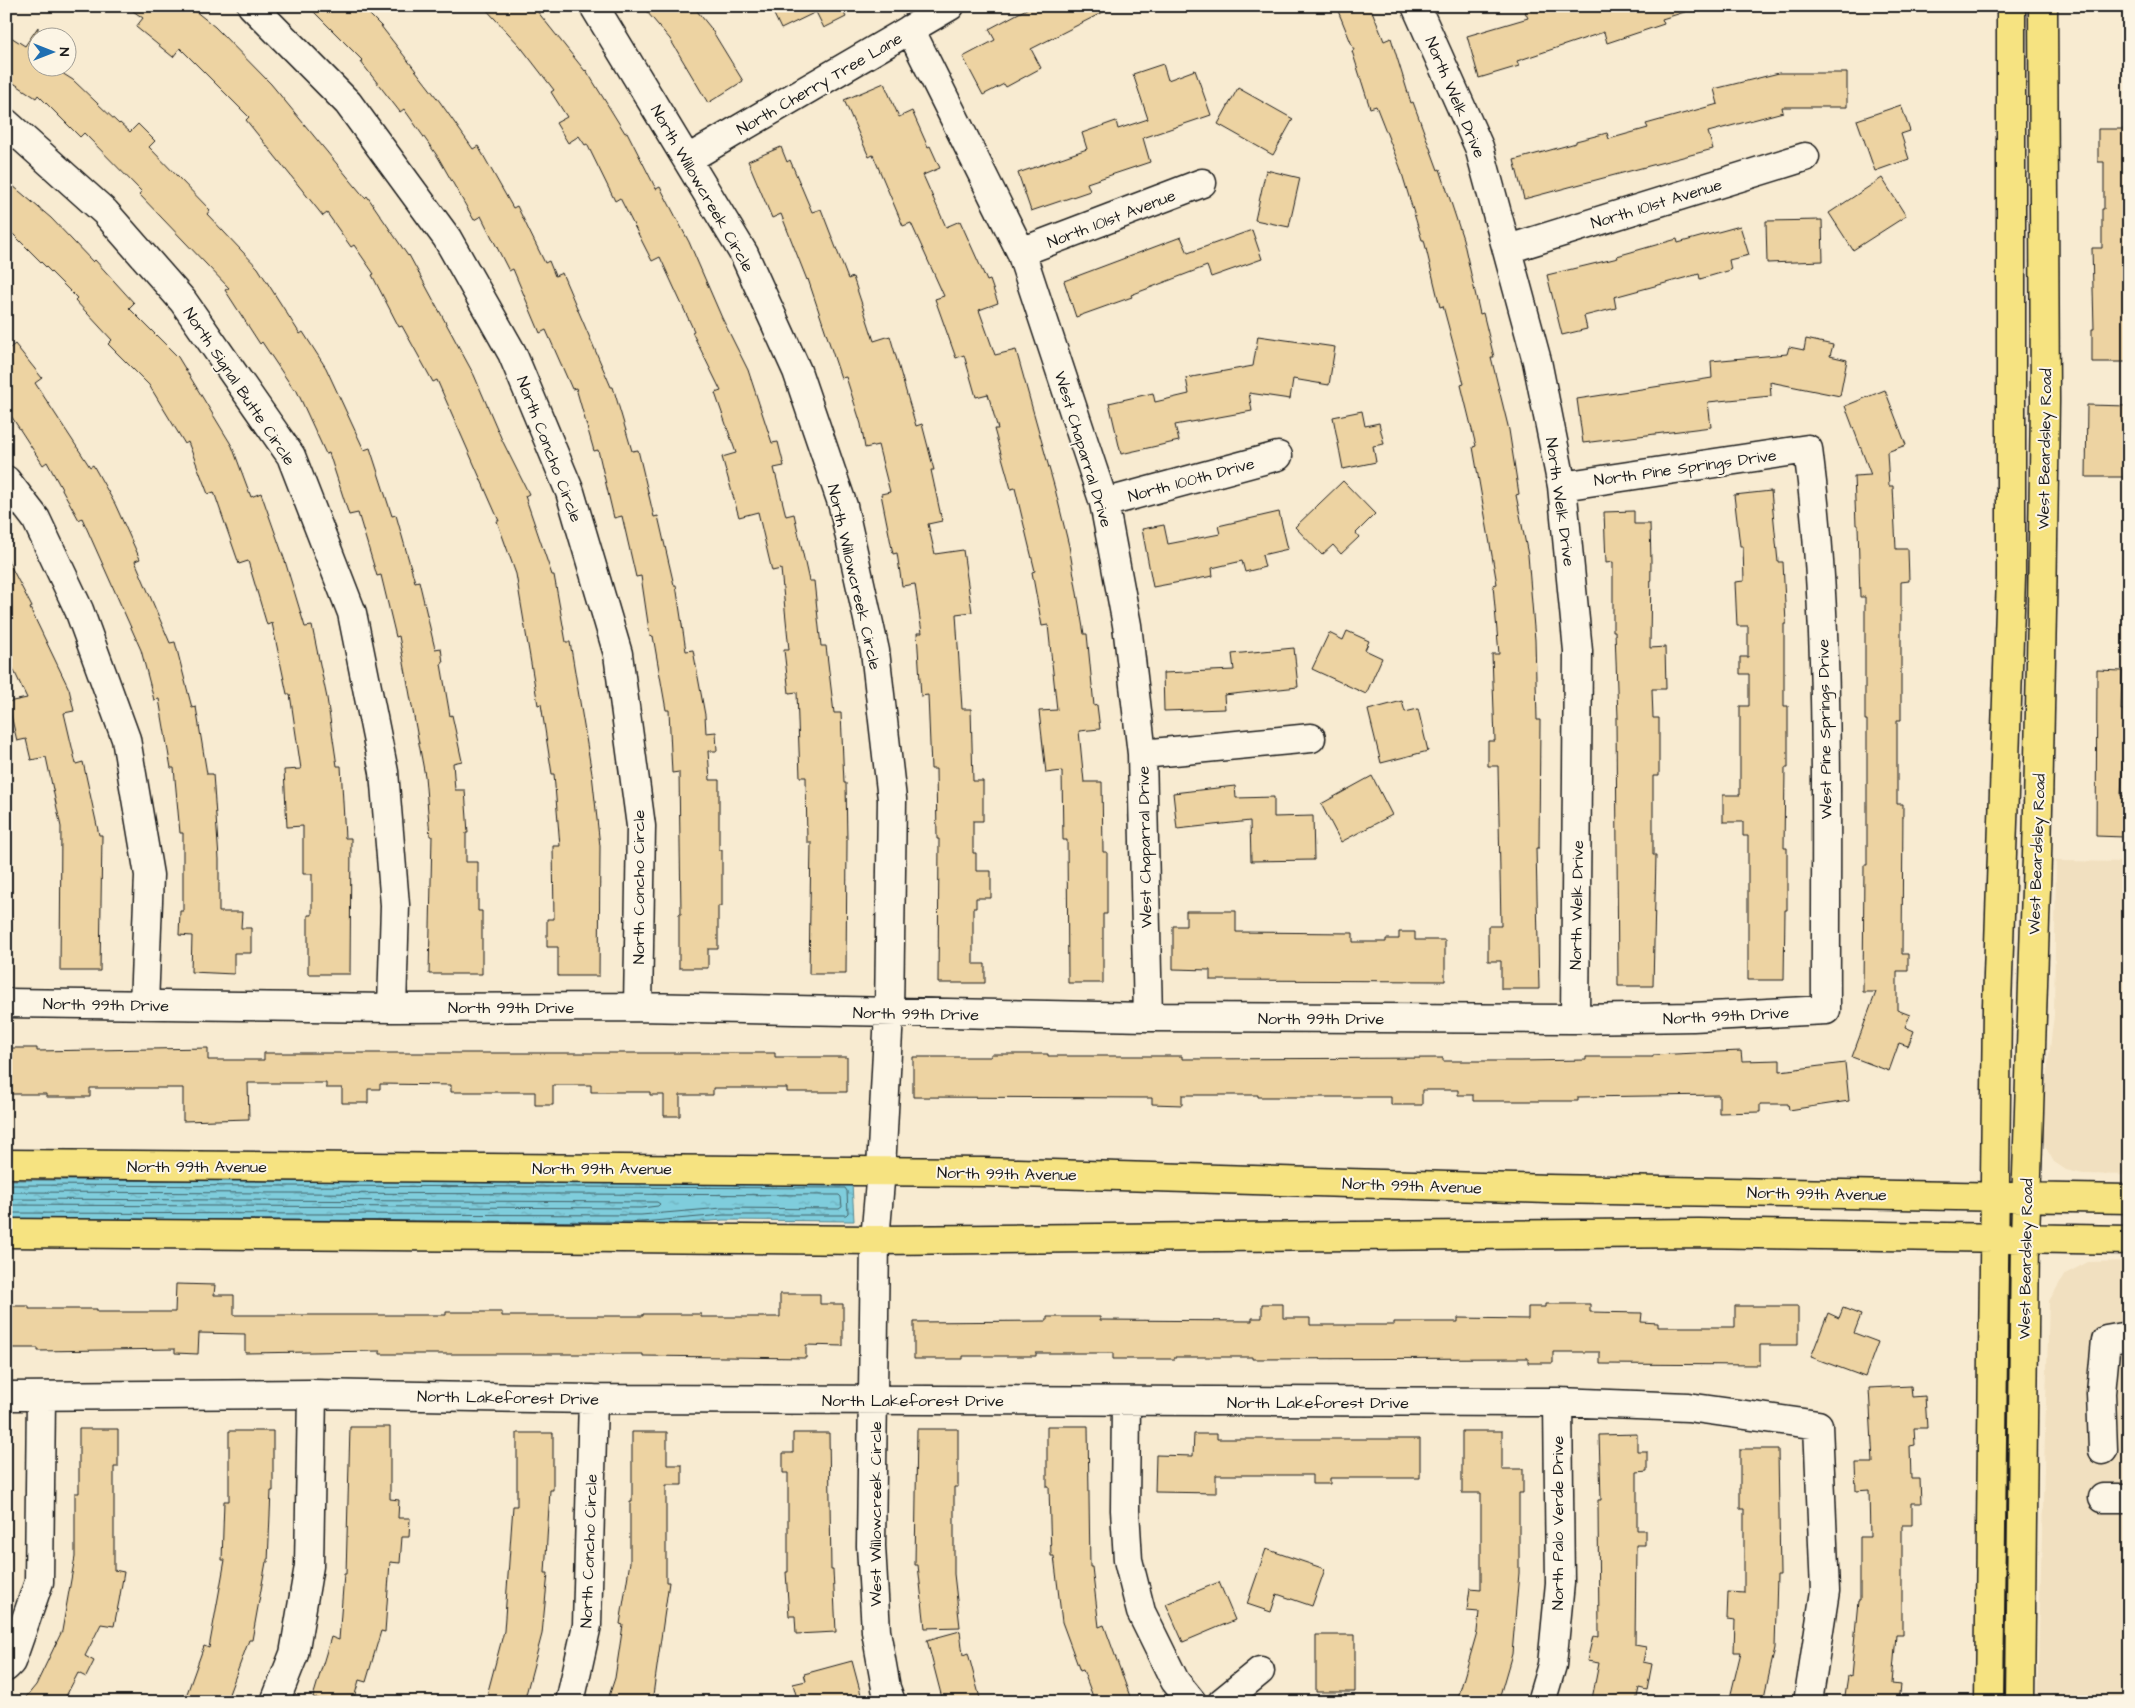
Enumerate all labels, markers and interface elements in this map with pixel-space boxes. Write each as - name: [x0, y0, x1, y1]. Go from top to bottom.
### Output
- street label: North Cherry Tree Lane: [733, 27, 907, 141]
- north arrow: [28, 28, 78, 78]
- street label: North Welk Drive: [1420, 33, 1491, 162]
- text: N: [54, 48, 74, 57]
- street label: North Willowcreek Circle: [645, 101, 759, 276]
- street label: North 101st Avenue: [1588, 173, 1725, 234]
- street label: North 101st Avenue: [1044, 184, 1179, 254]
- street label: North Signal Butte Circle: [177, 303, 301, 471]
- street label: West Chaparral Drive: [1049, 368, 1117, 530]
- street label: West Beardsley Road: [2033, 368, 2058, 530]
- street label: North Concho Circle: [511, 373, 587, 526]
- street label: North Welk Drive: [1540, 436, 1580, 568]
- street label: North Pine Springs Drive: [1592, 444, 1778, 493]
- street label: North 100th Drive: [1125, 452, 1257, 507]
- street label: North Willowcreek Circle: [822, 482, 886, 672]
- street label: West Pine Springs Drive: [1812, 638, 1839, 819]
- street label: West Chaparral Drive: [1133, 765, 1157, 928]
- street label: West Beardsley Road: [2023, 773, 2052, 935]
- street label: North Concho Circle: [628, 810, 650, 964]
- street label: North Welk Drive: [1565, 840, 1589, 970]
- street label: North 99th Drive: [43, 993, 170, 1017]
- street label: North 99th Drive: [448, 997, 574, 1019]
- street label: North 99th Drive: [853, 1002, 980, 1026]
- street label: North 99th Drive: [1662, 1002, 1790, 1030]
- street label: North 99th Drive: [1258, 1008, 1384, 1030]
- street label: North 99th Avenue: [127, 1156, 267, 1178]
- street label: North 99th Avenue: [532, 1158, 672, 1180]
- street label: North 99th Avenue: [937, 1162, 1077, 1186]
- street label: North 99th Avenue: [1342, 1173, 1482, 1199]
- street label: West Beardsley Road: [2014, 1178, 2039, 1340]
- street label: North 99th Avenue: [1747, 1182, 1887, 1206]
- street label: North Lakeforest Drive: [417, 1385, 599, 1411]
- street label: North Lakeforest Drive: [822, 1390, 1004, 1412]
- street label: North Lakeforest Drive: [1227, 1392, 1409, 1414]
- street label: West Willowcreek Circle: [865, 1421, 887, 1607]
- street label: North Palo Verde Drive: [1547, 1436, 1569, 1610]
- street label: North Concho Circle: [575, 1473, 603, 1629]

